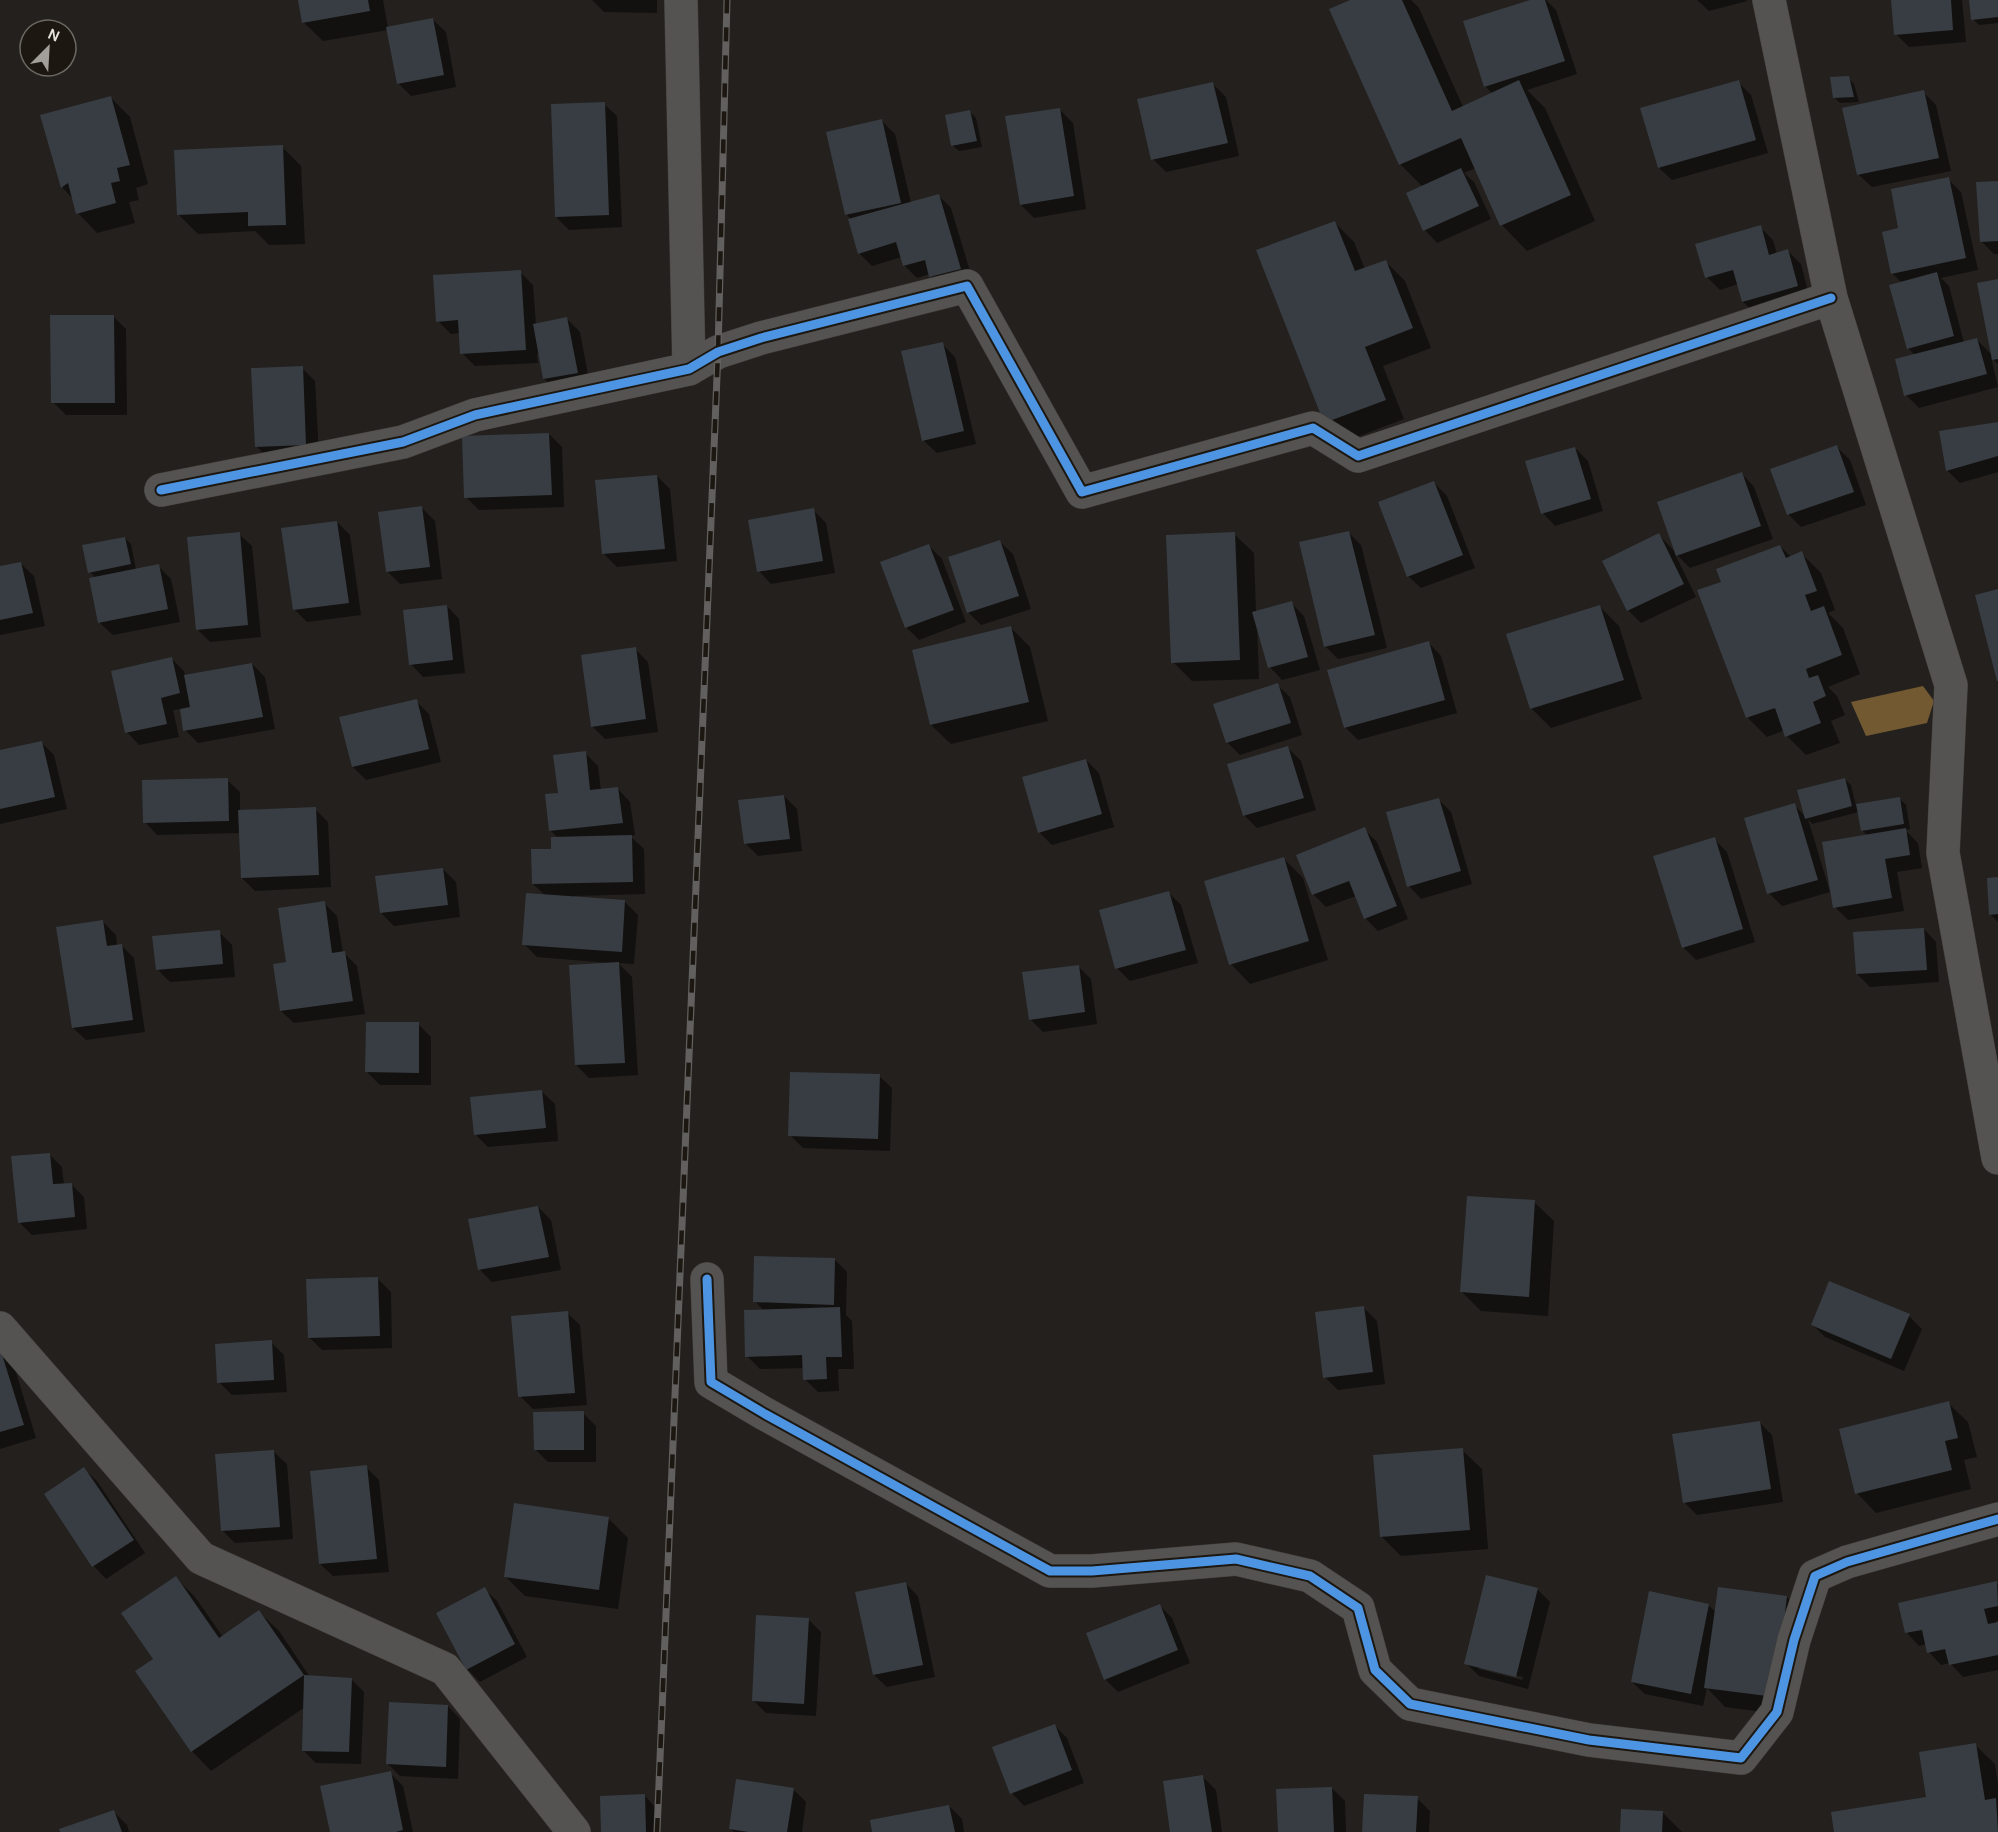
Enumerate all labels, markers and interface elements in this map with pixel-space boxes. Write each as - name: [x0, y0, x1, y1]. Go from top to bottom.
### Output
- north arrow: [18, 18, 78, 78]
- text: N: [45, 24, 63, 46]

